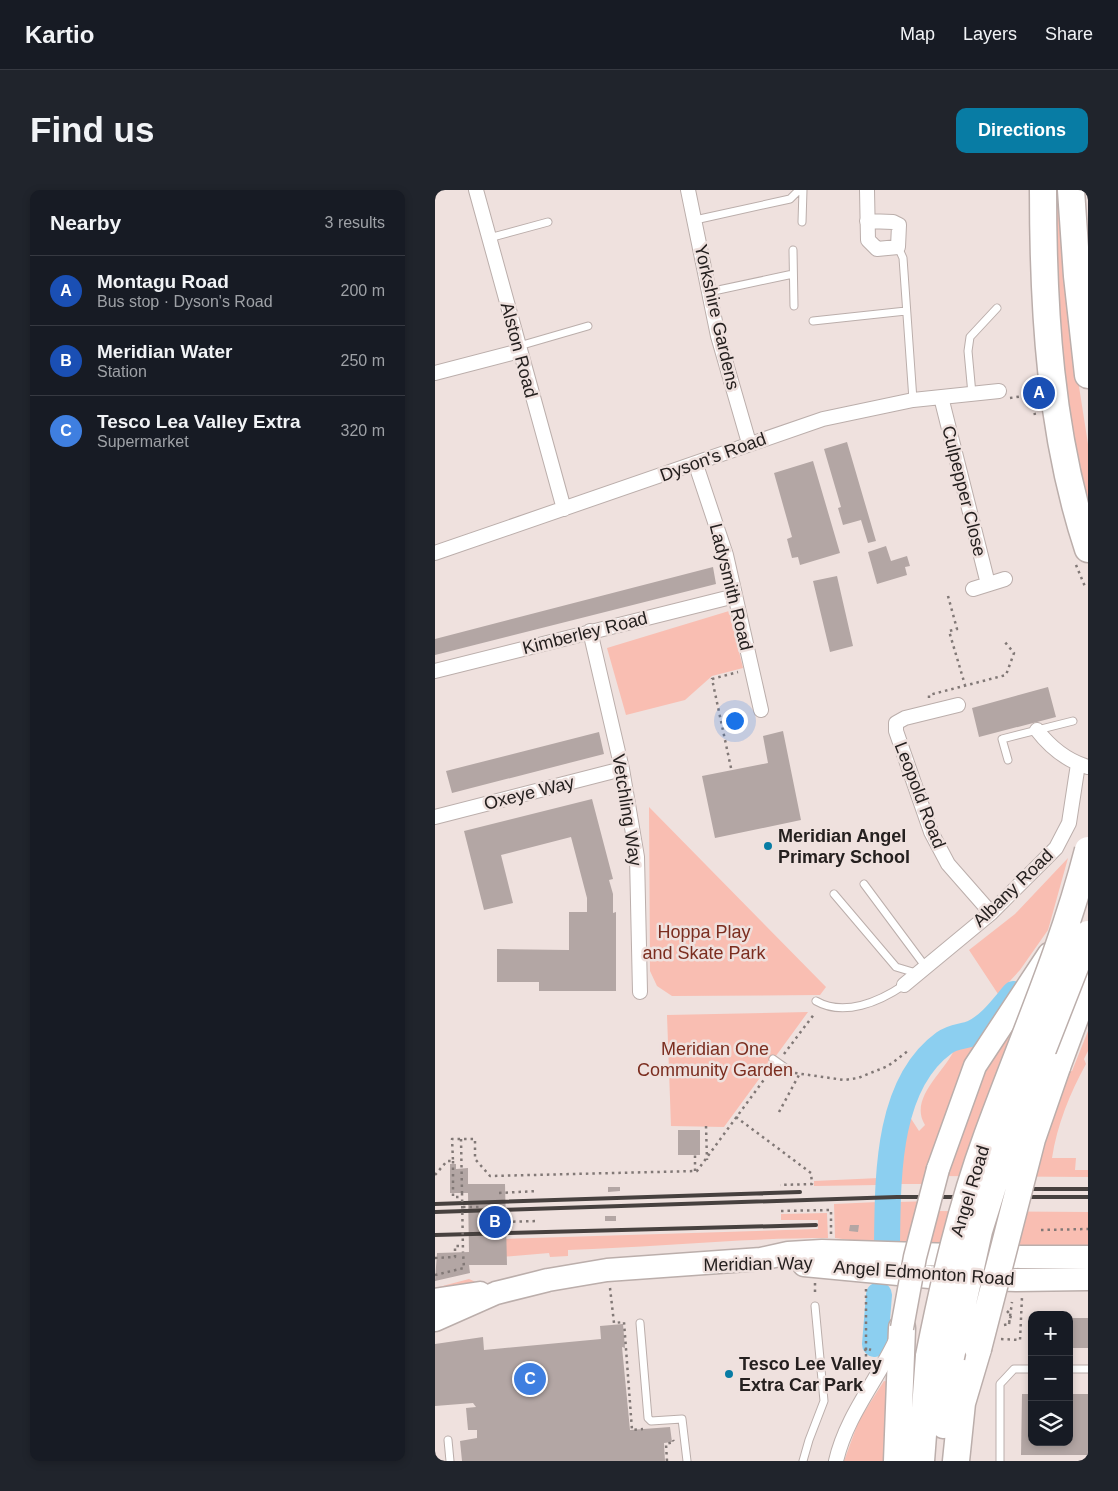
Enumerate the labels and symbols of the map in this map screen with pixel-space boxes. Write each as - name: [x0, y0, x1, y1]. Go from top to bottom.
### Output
- street label: Yorkshire Gardens: [691, 242, 743, 392]
- street label: Alston Road: [497, 300, 541, 400]
- pin: A: [1023, 374, 1055, 412]
- street label: Culpepper Close: [938, 424, 990, 558]
- street label: Dyson's Road: [657, 429, 769, 485]
- street label: Ladysmith Road: [706, 521, 756, 653]
- street label: Kimberley Road: [520, 608, 650, 658]
- your location: [722, 708, 748, 734]
- street label: Leopold Road: [891, 739, 949, 851]
- street label: Vetchling Way: [608, 752, 646, 868]
- street label: Oxeye Way: [482, 772, 576, 814]
- place label: Meridian Angel Primary School: [778, 826, 910, 867]
- marker: Meridian Angel Primary School: [762, 840, 774, 852]
- street label: Albany Road: [969, 845, 1057, 931]
- park label: Hoppa Play and Skate Park: [642, 922, 767, 963]
- park label: Meridian One Community Garden: [637, 1039, 793, 1080]
- street label: Angel Road: [947, 1143, 993, 1239]
- pin: B: [479, 1203, 511, 1241]
- street label: Meridian Way: [703, 1253, 813, 1275]
- street label: Angel Edmonton Road: [833, 1257, 1015, 1289]
- place label: Tesco Lee Valley Extra Car Park: [739, 1354, 882, 1395]
- pin: C: [514, 1360, 546, 1398]
- marker: Tesco Lee Valley Extra Car Park: [723, 1368, 735, 1380]

